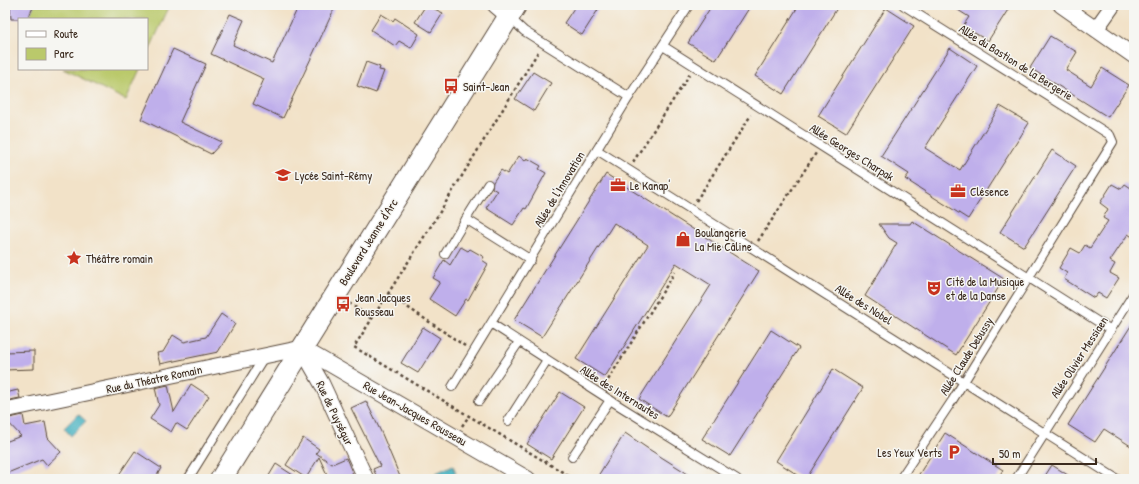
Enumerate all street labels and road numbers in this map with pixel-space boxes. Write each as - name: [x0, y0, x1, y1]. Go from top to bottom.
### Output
- street label: Allée du Bastion de la Bergerie: [956, 20, 1076, 104]
- street label: Allée Georges Charpak: [807, 119, 897, 185]
- street label: Allée de l'Innovation: [530, 148, 588, 230]
- street label: Boulevard Jeanne d'Arc: [334, 195, 402, 289]
- street label: Allée des Nobel: [832, 280, 896, 329]
- street label: Allée Olivier Messiaen: [1046, 313, 1112, 401]
- street label: Allée Claude Debussy: [935, 314, 997, 398]
- street label: Rue du Théatre Romain: [104, 361, 204, 397]
- street label: Allée des Internautes: [577, 361, 663, 423]
- street label: Rue Jean-Jacques Rousseau: [360, 376, 470, 450]
- street label: Rue de Puységur: [312, 378, 358, 448]

